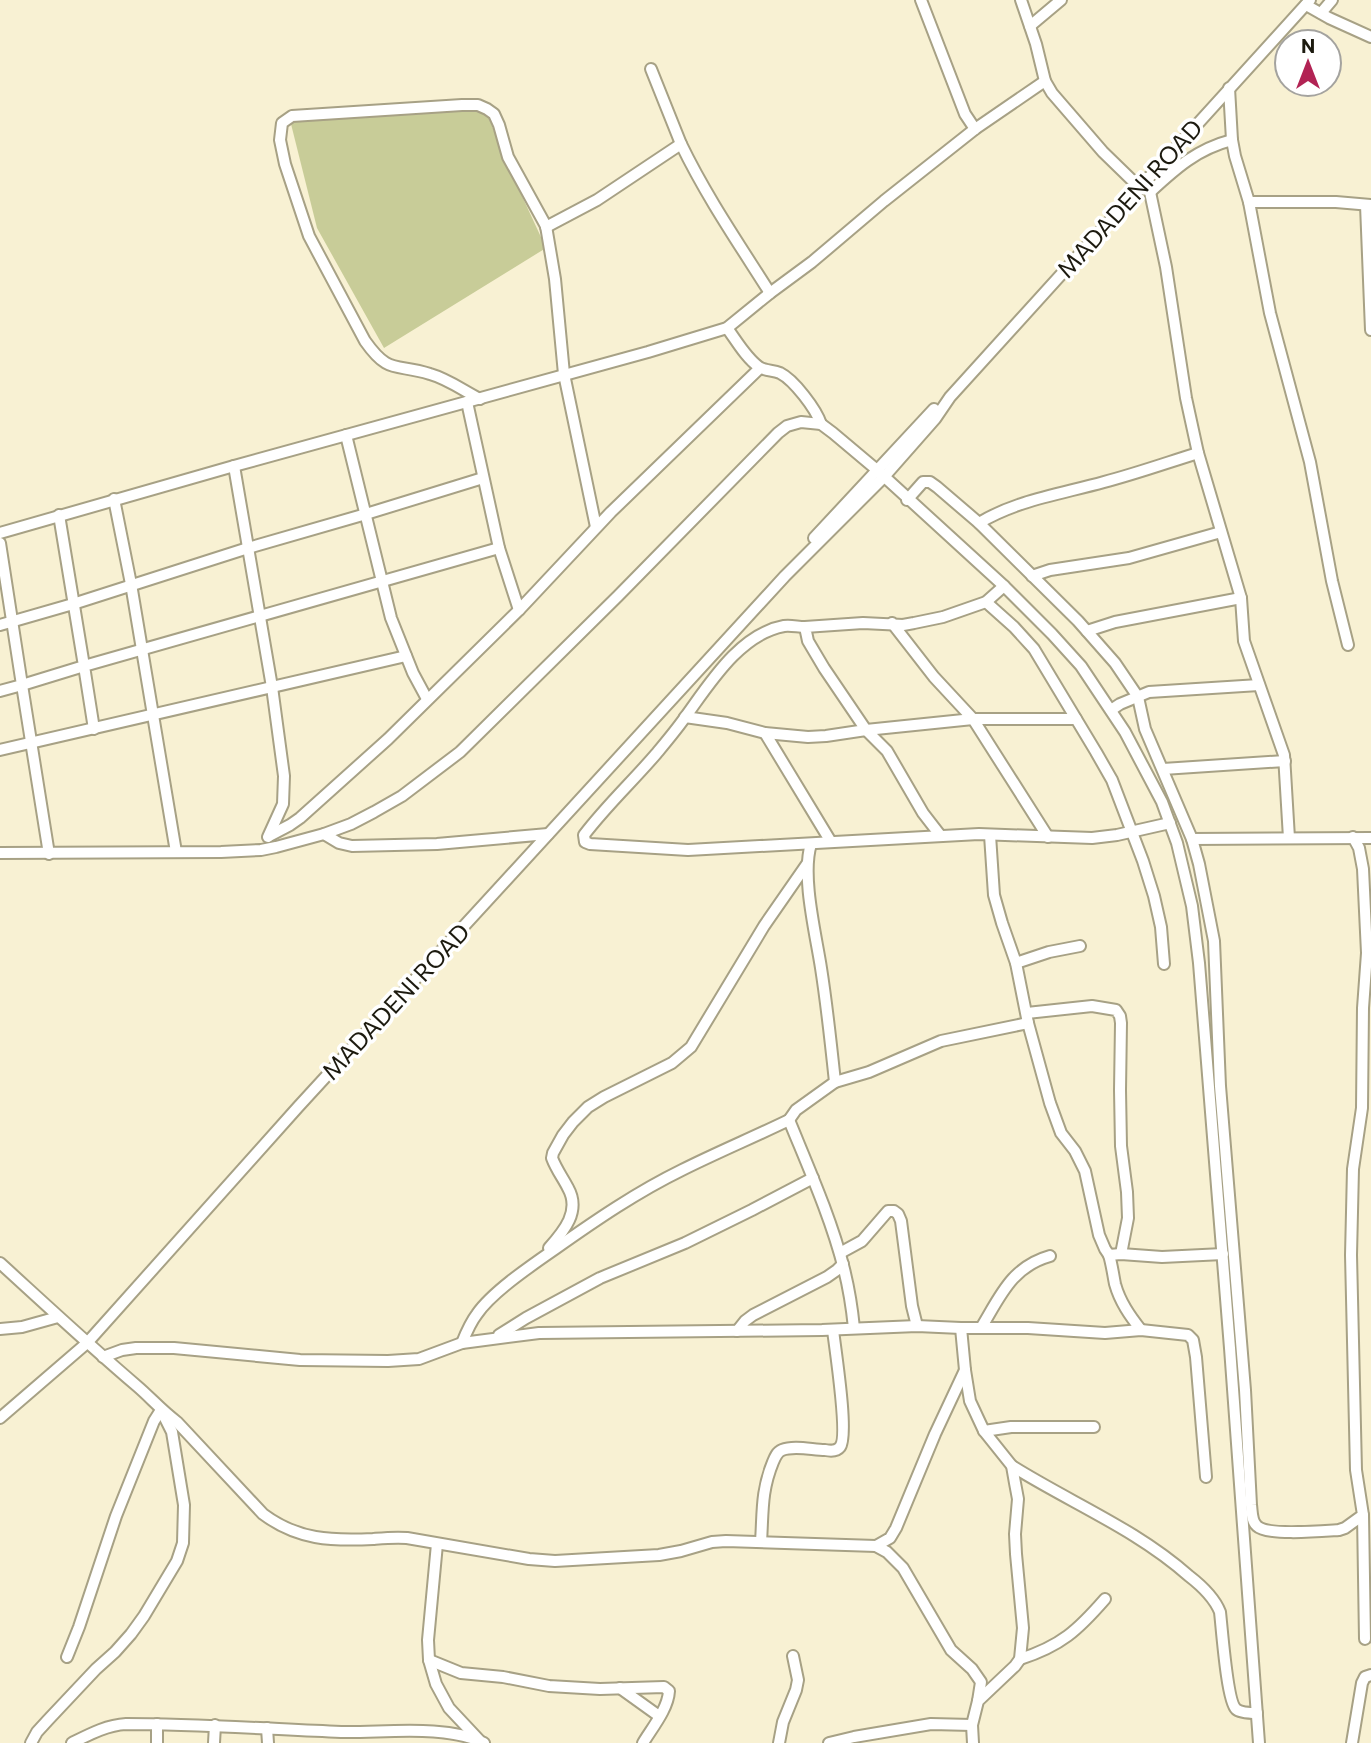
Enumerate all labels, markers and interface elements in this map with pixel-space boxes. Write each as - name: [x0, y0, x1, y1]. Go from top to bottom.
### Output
- north arrow: [1273, 28, 1343, 98]
- text: N: [1301, 34, 1315, 57]
- street label: MADADENI ROAD: [1050, 113, 1208, 283]
- street label: MADADENI ROAD: [315, 917, 475, 1085]

